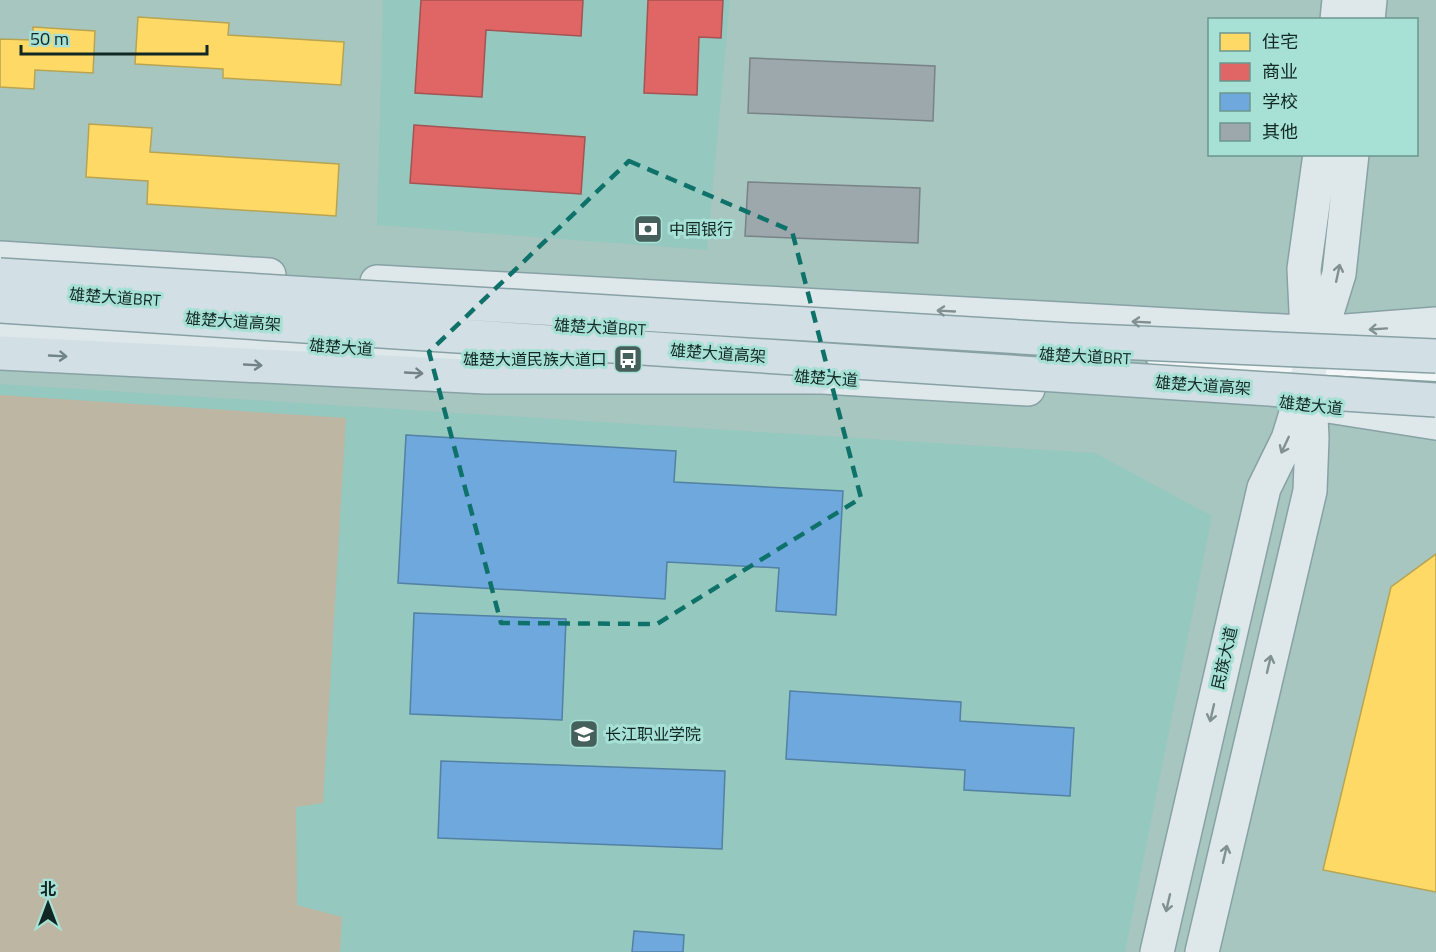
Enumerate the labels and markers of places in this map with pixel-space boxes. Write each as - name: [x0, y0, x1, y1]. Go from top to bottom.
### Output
- bank icon: 中国银行: [632, 213, 664, 245]
- place label: 中国银行: [669, 217, 733, 241]
- bus stop icon: 雄楚大道民族大道口: [612, 343, 644, 375]
- place label: 雄楚大道民族大道口: [463, 347, 607, 371]
- school or university icon: 长江职业学院: [568, 718, 600, 750]
- place label: 长江职业学院: [605, 722, 701, 746]

